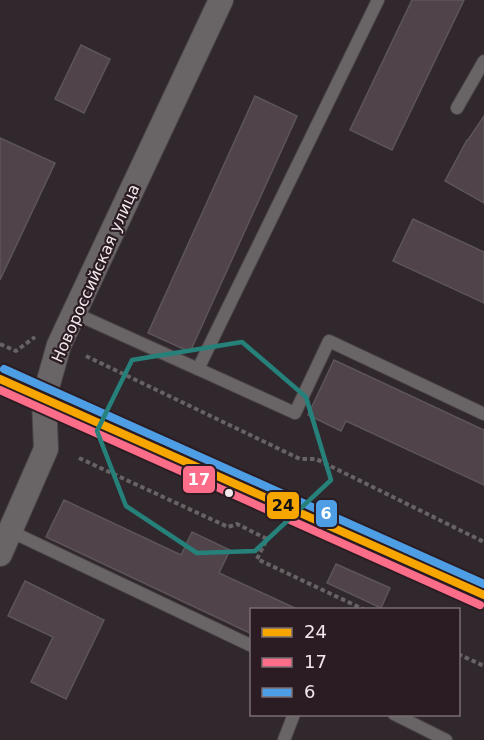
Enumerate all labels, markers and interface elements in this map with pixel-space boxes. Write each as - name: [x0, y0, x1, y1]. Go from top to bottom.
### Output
- street label: Новороссийская улица: [47, 181, 143, 365]
- line badge: 17: [182, 465, 216, 494]
- text: 17: [188, 470, 210, 489]
- unlabelled marker: [223, 487, 235, 499]
- line badge: 24: [266, 491, 300, 520]
- text: 24: [272, 496, 294, 515]
- line badge: 6: [315, 499, 338, 528]
- text: 6: [320, 504, 332, 523]
- legend: [250, 608, 460, 716]
- text: 24: [304, 621, 327, 642]
- text: 17: [304, 651, 327, 672]
- text: 6: [304, 681, 315, 702]

